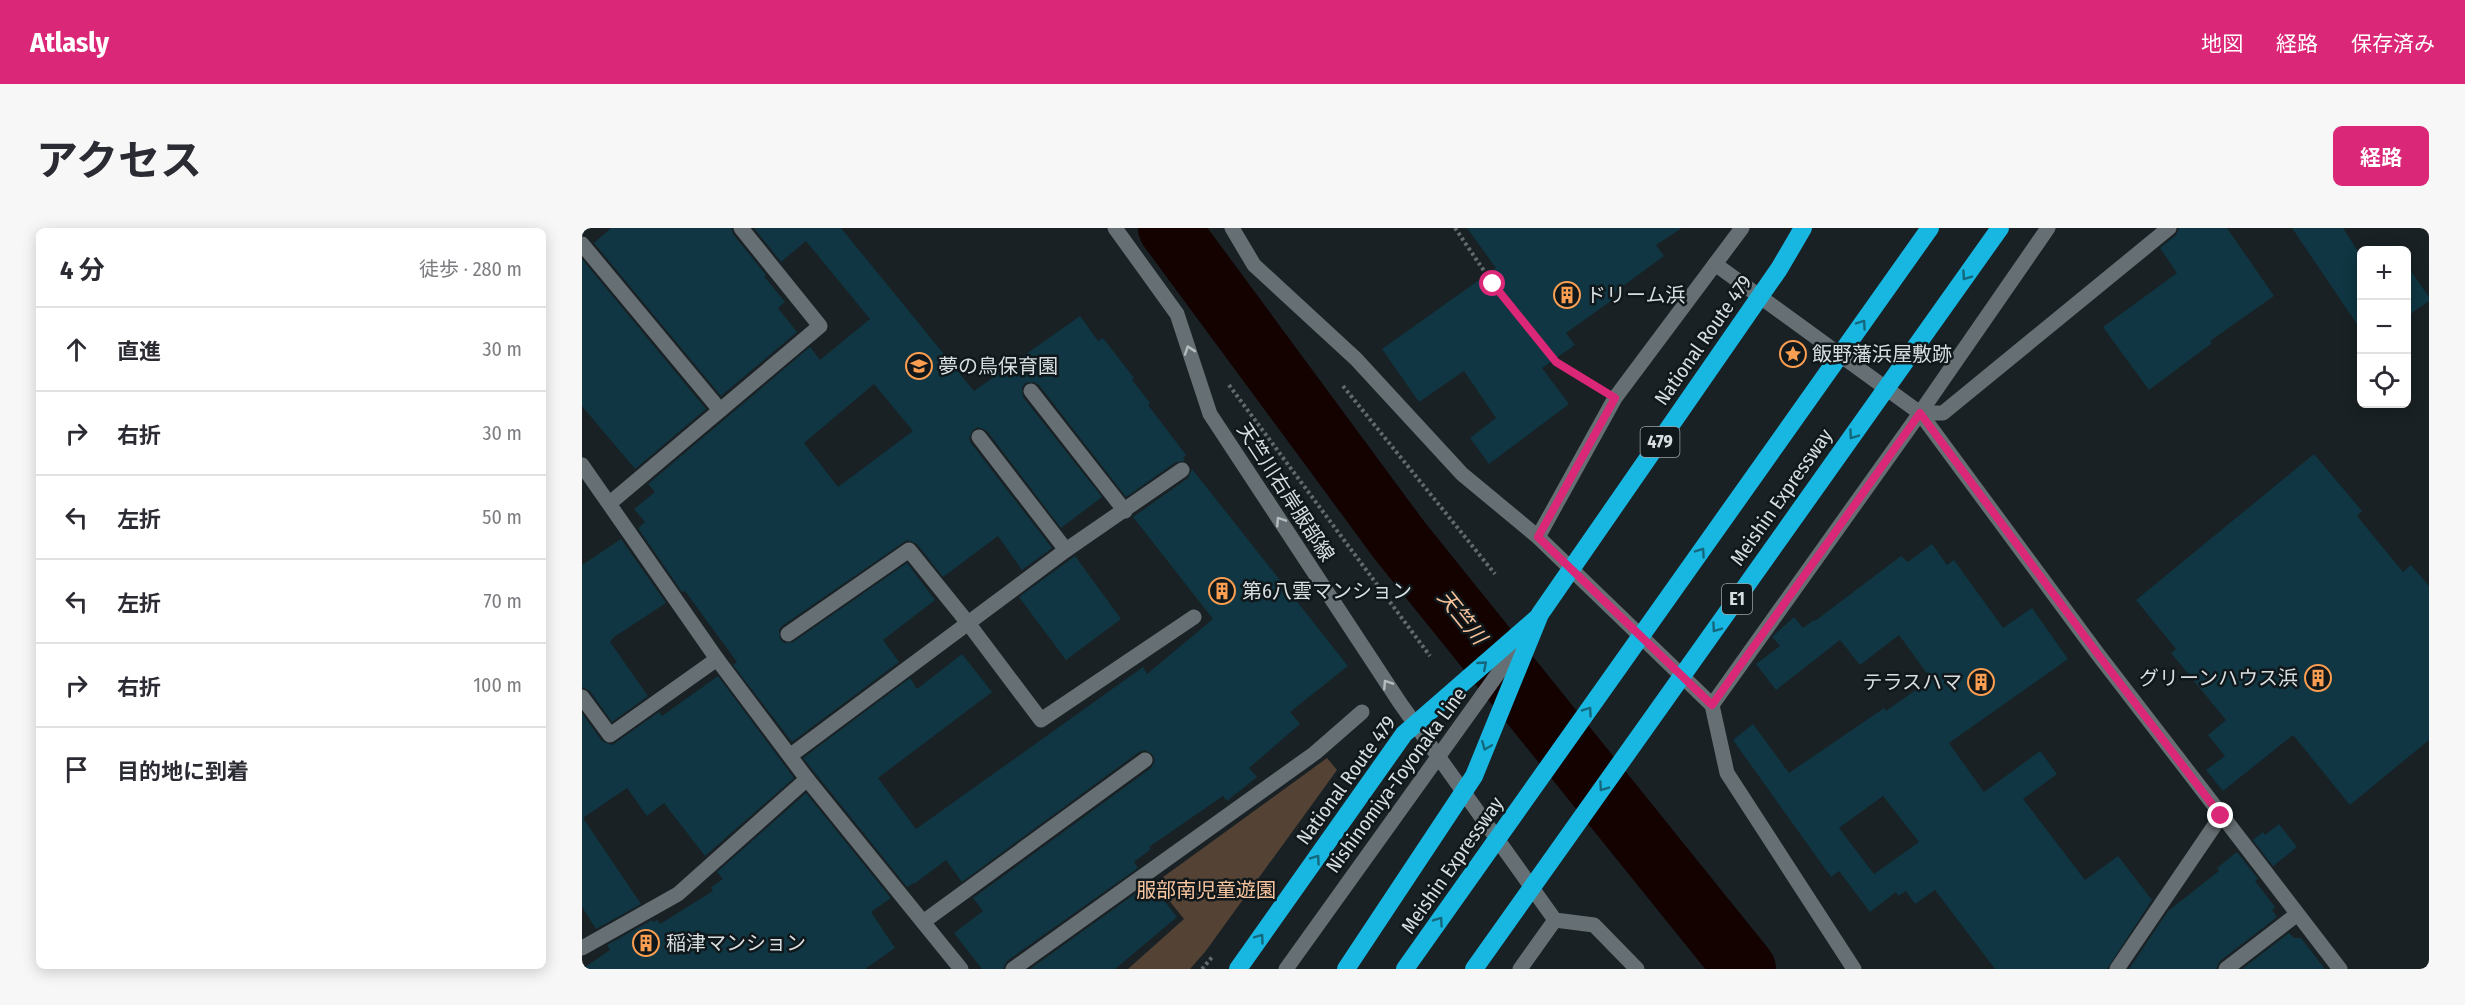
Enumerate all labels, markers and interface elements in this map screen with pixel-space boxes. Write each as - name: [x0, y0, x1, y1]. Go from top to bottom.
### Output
- text: Atlasly: [30, 26, 109, 59]
- text: 地図: [2201, 31, 2243, 57]
- text: 経路: [2276, 31, 2318, 57]
- text: 保存済み: [2351, 31, 2435, 57]
- button: 経路: [2333, 126, 2429, 186]
- text: アクセス: [36, 136, 202, 186]
- map controls: [2357, 246, 2411, 408]
- button: +: [2357, 246, 2411, 300]
- text: 4 分: [60, 255, 105, 286]
- text: 徒歩 · 280 m: [419, 257, 522, 281]
- one-way arrow: [1962, 269, 1973, 280]
- route start: [1479, 270, 1505, 296]
- street label: National Route 479: [1649, 270, 1757, 410]
- building icon: ドリーム浜: [1552, 280, 1582, 310]
- place label: ドリーム浜: [1586, 283, 1685, 307]
- button: −: [2357, 300, 2411, 354]
- one-way arrow: [1855, 319, 1866, 330]
- icon: ahead: [60, 333, 93, 366]
- text: 30 m: [482, 337, 522, 361]
- text: 直進: [117, 338, 161, 365]
- place icon: 飯野藩浜屋敷跡: [1778, 339, 1808, 369]
- place label: 飯野藩浜屋敷跡: [1812, 342, 1952, 366]
- one-way arrow: [1183, 345, 1196, 356]
- school or university icon: 夢の鳥保育園: [904, 351, 934, 381]
- place label: 夢の鳥保育園: [938, 354, 1058, 378]
- button: locate: [2357, 354, 2411, 408]
- icon: right: [60, 417, 93, 450]
- street label: 天竺川右岸服部線: [1232, 418, 1340, 566]
- text: 30 m: [482, 421, 522, 445]
- text: 右折: [117, 422, 161, 449]
- street label: Meishin Expressway: [1725, 424, 1837, 570]
- road number: 479: [1640, 427, 1680, 457]
- one-way arrow: [1849, 428, 1860, 439]
- icon: left: [60, 501, 93, 534]
- text: 50 m: [482, 505, 522, 529]
- text: 左折: [117, 506, 161, 533]
- one-way arrow: [1277, 516, 1288, 527]
- one-way arrow: [1694, 547, 1705, 558]
- building icon: 第6八雲マンション: [1207, 576, 1237, 606]
- place label: 第6八雲マンション: [1242, 579, 1412, 603]
- water label: 天竺川: [1432, 584, 1493, 651]
- road number: E1: [1722, 584, 1752, 614]
- icon: left: [60, 585, 93, 618]
- text: 70 m: [484, 589, 522, 613]
- text: 左折: [117, 590, 161, 617]
- one-way arrow: [1712, 621, 1723, 632]
- one-way arrow: [1476, 661, 1487, 672]
- building icon: グリーンハウス浜: [2303, 663, 2333, 693]
- place label: グリーンハウス浜: [2139, 666, 2298, 690]
- building icon: テラスハマ: [1966, 667, 1996, 697]
- icon: right: [60, 669, 93, 702]
- place label: テラスハマ: [1862, 670, 1962, 694]
- text: 100 m: [473, 673, 522, 697]
- text: 右折: [117, 674, 161, 701]
- one-way arrow: [1384, 679, 1395, 690]
- street label: Nishinomiya-Toyonaka Line: [1321, 683, 1471, 877]
- one-way arrow: [1581, 706, 1592, 717]
- street label: National Route 479: [1291, 711, 1401, 849]
- one-way arrow: [1481, 740, 1493, 751]
- icon: arrive: [60, 753, 93, 786]
- text: 目的地に到着: [117, 758, 249, 785]
- one-way arrow: [1599, 780, 1610, 791]
- street label: Meishin Expressway: [1396, 792, 1508, 938]
- route end: [2207, 802, 2233, 828]
- one-way arrow: [1309, 855, 1320, 866]
- park label: 服部南児童遊園: [1136, 878, 1276, 902]
- one-way arrow: [1432, 917, 1443, 928]
- building icon: 稲津マンション: [631, 928, 661, 958]
- place label: 稲津マンション: [666, 931, 806, 955]
- one-way arrow: [1253, 934, 1264, 945]

